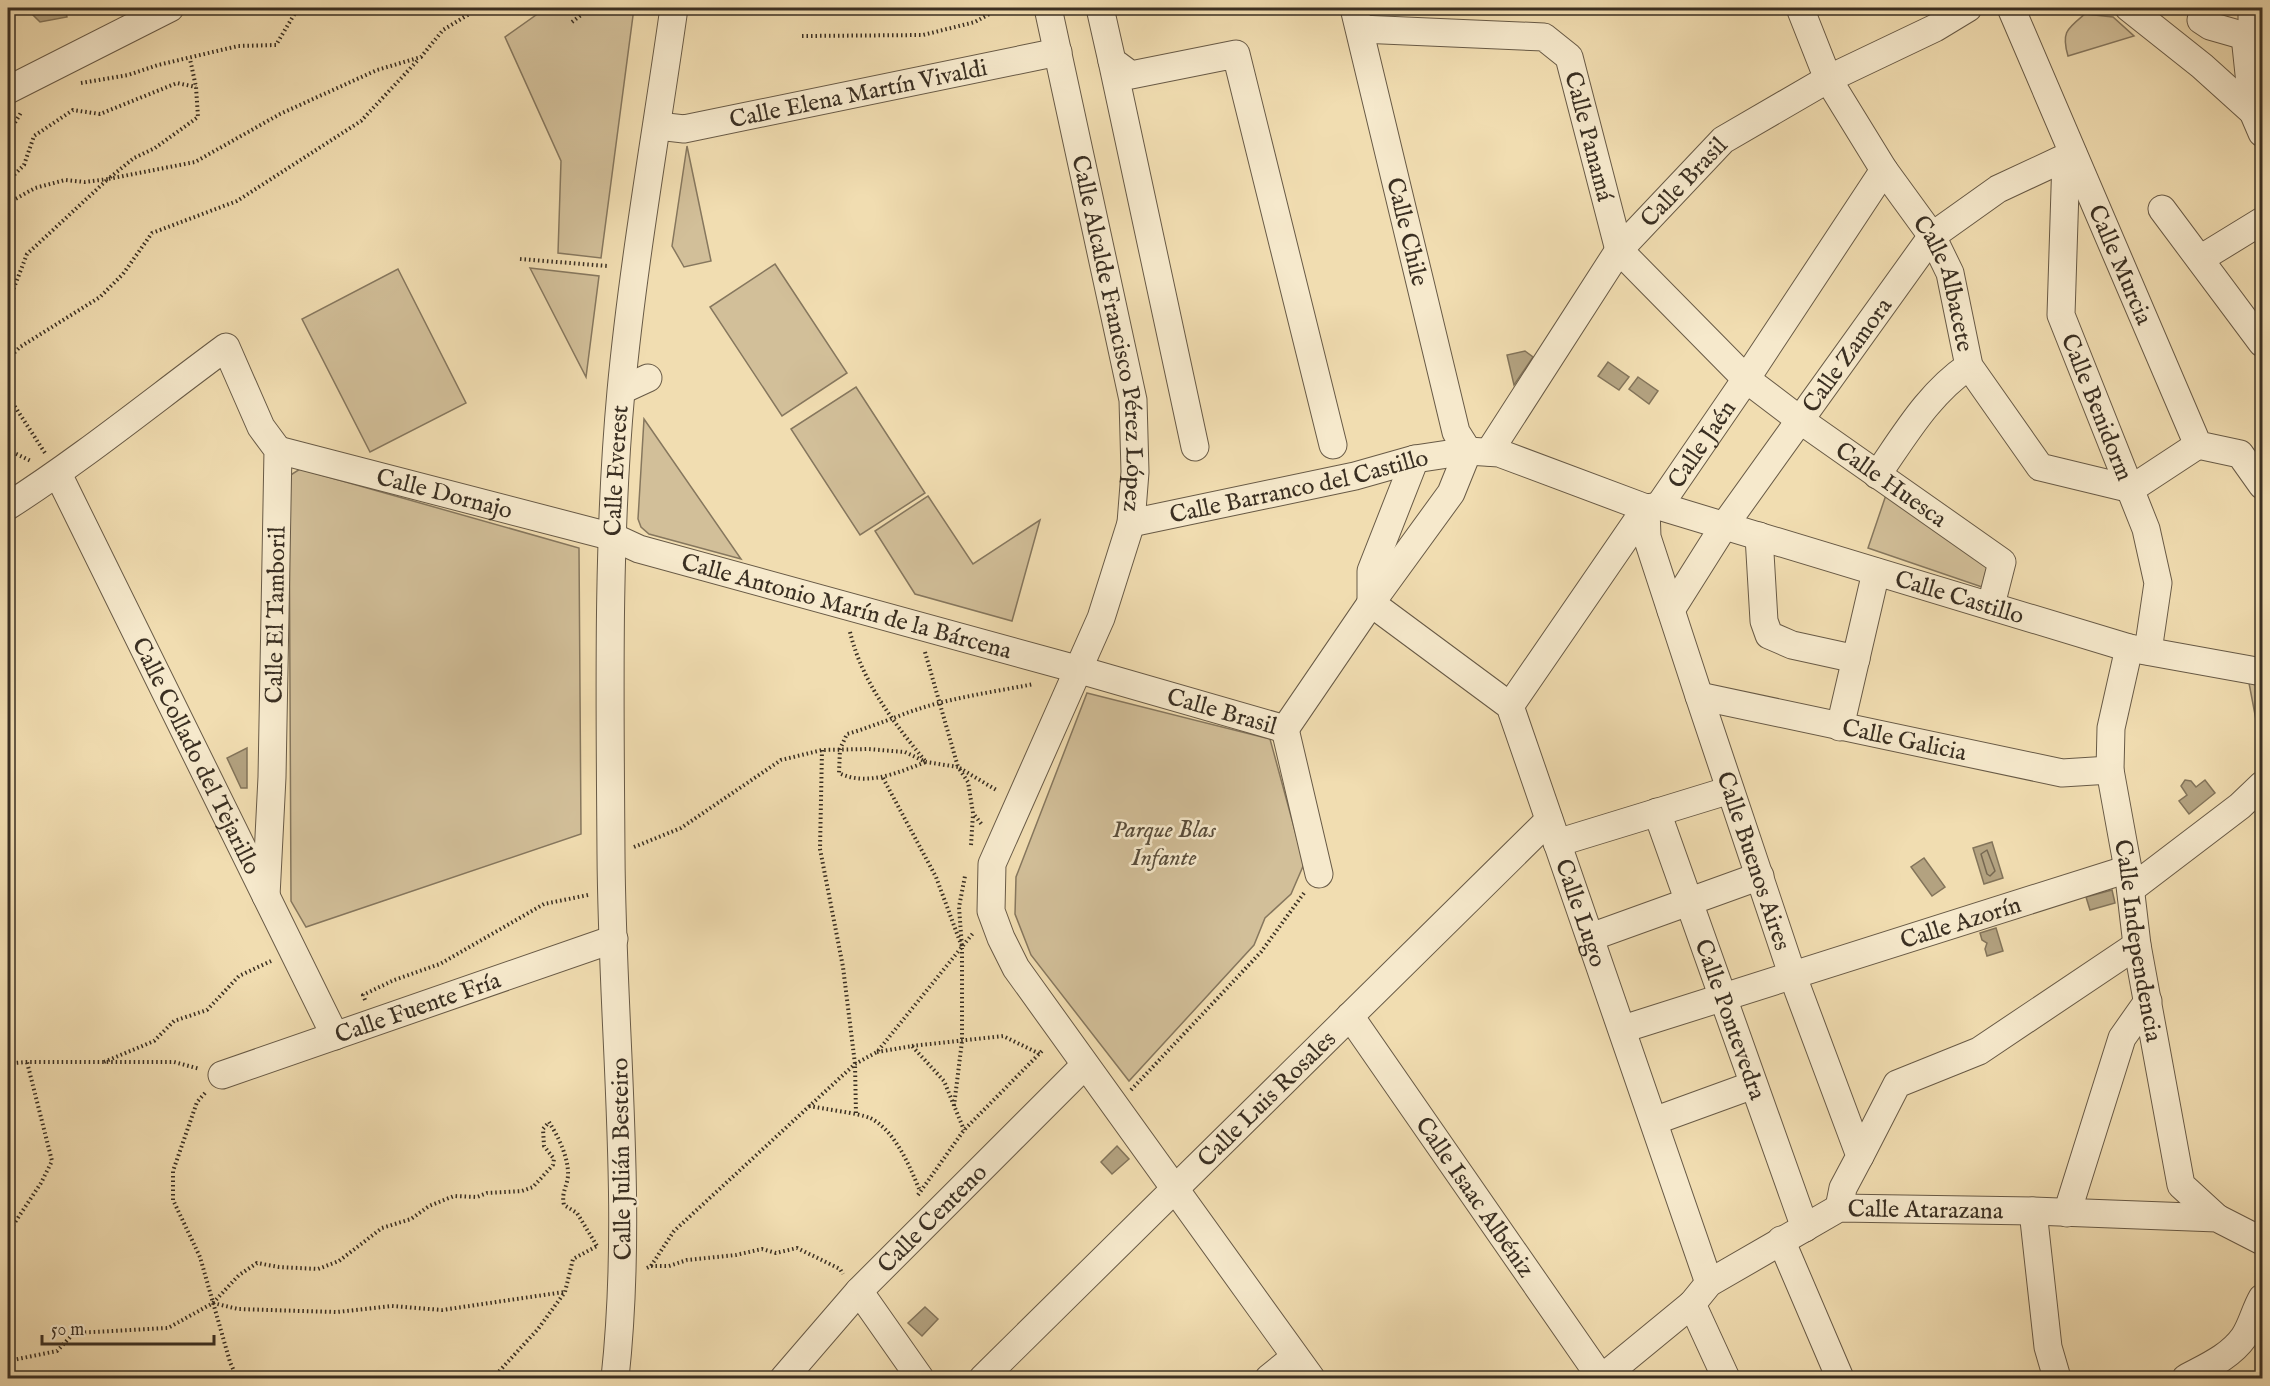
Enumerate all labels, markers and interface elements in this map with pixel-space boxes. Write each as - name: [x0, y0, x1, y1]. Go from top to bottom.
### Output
- street label: Calle Elena Martín Vivaldi: [727, 53, 990, 136]
- street label: Calle Panamá: [1556, 68, 1620, 205]
- street label: Calle Brasil: [1634, 131, 1735, 235]
- street label: Calle Alcalde Francisco Pérez López: [1063, 152, 1149, 513]
- street label: Calle Chile: [1378, 175, 1434, 289]
- street label: Calle Murcia: [2080, 200, 2159, 330]
- street label: Calle Albacete: [1905, 210, 1980, 355]
- street label: Calle Zamora: [1796, 291, 1900, 419]
- street label: Calle Benidorm: [2053, 329, 2139, 486]
- street label: Calle Jaén: [1662, 395, 1744, 495]
- street label: Calle Everest: [598, 404, 637, 537]
- street label: Calle Huesca: [1828, 435, 1953, 536]
- street label: Calle Barranco del Castillo: [1167, 443, 1431, 531]
- street label: Calle Dornajo: [373, 462, 516, 527]
- street label: Calle El Tamboril: [259, 526, 294, 704]
- street label: Calle Antonio Marín de la Bárcena: [678, 547, 1015, 668]
- street label: Calle Castillo: [1891, 564, 2028, 632]
- street label: Calle Collado del Tejarillo: [124, 633, 267, 880]
- street label: Calle Brasil: [1163, 682, 1281, 743]
- street label: Calle Galicia: [1839, 713, 1970, 769]
- street label: Calle Buenos Aires: [1708, 768, 1797, 955]
- park label: Parque Blas Infante: [1112, 815, 1217, 874]
- street label: Calle Independencia: [2106, 837, 2169, 1045]
- street label: Calle Lugo: [1547, 855, 1613, 971]
- street label: Calle Azorín: [1897, 890, 2025, 957]
- street label: Calle Pontevedra: [1686, 935, 1772, 1105]
- street label: Calle Fuente Fría: [331, 965, 506, 1052]
- street label: Calle Luis Rosales: [1192, 1025, 1343, 1175]
- street label: Calle Julián Besteiro: [605, 1057, 640, 1261]
- street label: Calle Isaac Albéniz: [1408, 1111, 1541, 1284]
- street label: Calle Centeno: [872, 1158, 994, 1281]
- street label: Calle Atarazana: [1847, 1194, 2004, 1228]
- scale bar: [42, 1308, 214, 1346]
- text: 50 m: [51, 1319, 84, 1342]

